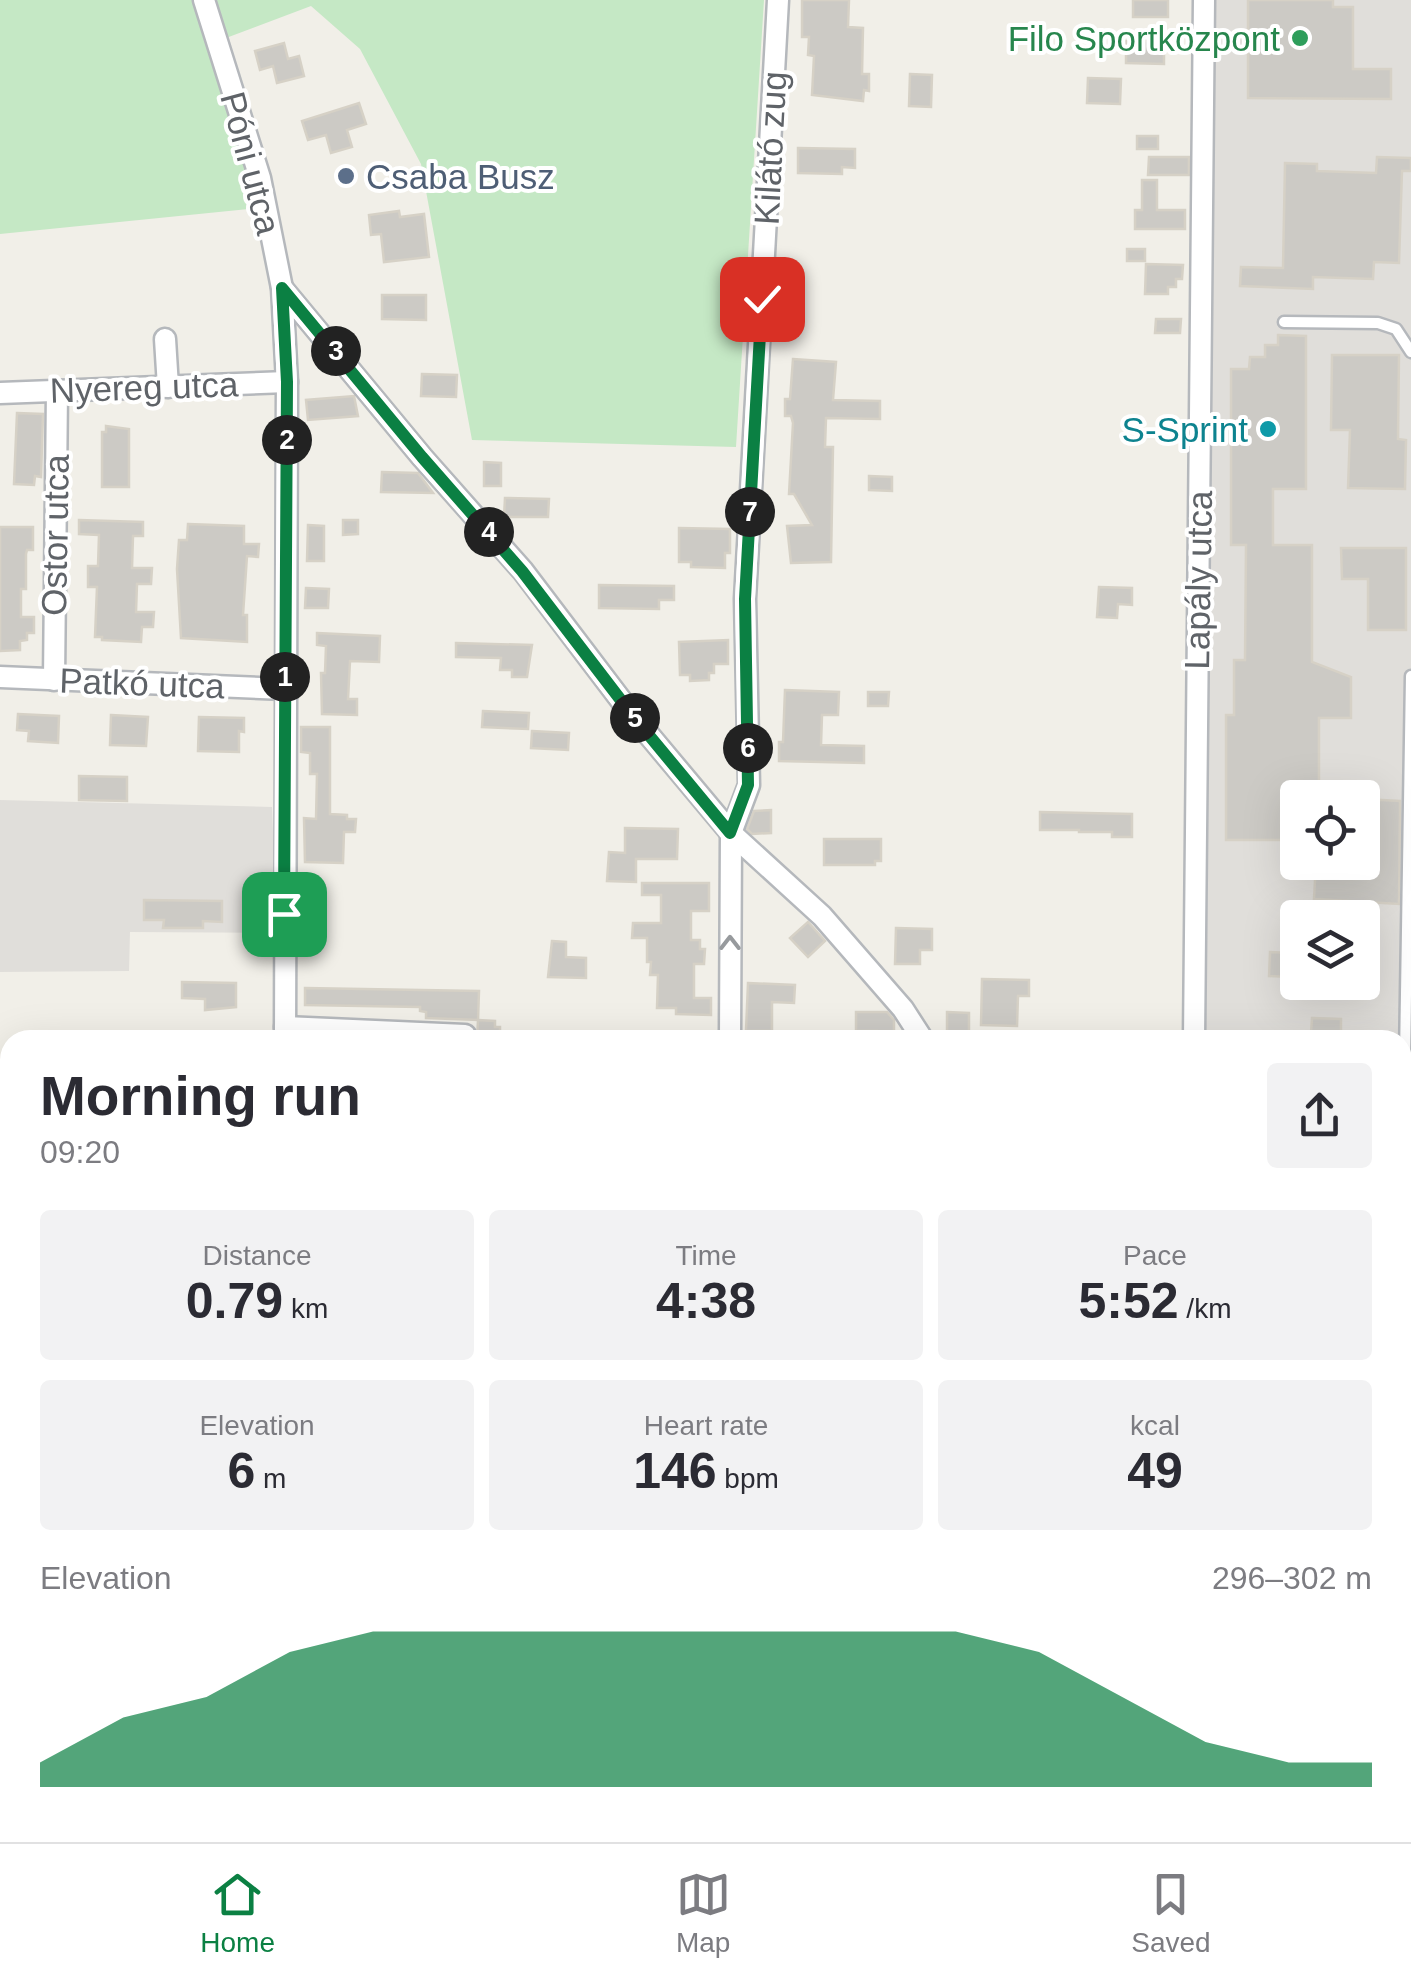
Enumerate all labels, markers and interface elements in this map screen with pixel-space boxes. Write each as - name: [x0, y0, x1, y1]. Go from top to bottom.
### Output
- place label: Filo Sportközpont: [1008, 19, 1280, 58]
- marker: Filo Sportközpont: [1289, 27, 1311, 49]
- street label: Kilátó zug: [747, 70, 793, 226]
- street label: Póni utca: [213, 87, 289, 239]
- place label: Csaba Busz: [366, 157, 555, 196]
- marker: Csaba Busz: [335, 165, 357, 187]
- pin: [720, 257, 805, 342]
- icon: check: [735, 272, 790, 327]
- pin: 3: [311, 326, 361, 376]
- text: 3: [328, 335, 344, 366]
- street label: Nyereg utca: [49, 364, 240, 410]
- place label: S-Sprint: [1122, 410, 1248, 449]
- pin: 2: [262, 415, 312, 465]
- marker: S-Sprint: [1257, 418, 1279, 440]
- text: 2: [279, 424, 295, 455]
- street label: Ostor utca: [34, 453, 76, 616]
- pin: 7: [725, 487, 775, 537]
- street label: Lapály utca: [1177, 490, 1219, 670]
- text: 7: [742, 496, 758, 527]
- pin: 4: [464, 507, 514, 557]
- text: 4: [481, 516, 497, 547]
- pin: 1: [260, 652, 310, 702]
- street label: Patkó utca: [59, 661, 226, 705]
- text: 1: [277, 661, 293, 692]
- pin: 5: [610, 693, 660, 743]
- text: 5: [627, 702, 643, 733]
- pin: 6: [723, 723, 773, 773]
- text: 6: [740, 732, 756, 763]
- map controls: [1280, 780, 1380, 1000]
- button: locate: [1280, 780, 1380, 880]
- pin: [242, 872, 327, 957]
- icon: arrive: [257, 887, 312, 942]
- button: layers: [1280, 900, 1380, 1000]
- one-way arrow: [719, 934, 741, 950]
- button: share: [1267, 1063, 1372, 1168]
- text: Morning run: [40, 1065, 361, 1127]
- text: 09:20: [40, 1134, 120, 1170]
- text: Distance: [203, 1240, 311, 1271]
- text: Time: [675, 1240, 737, 1271]
- text: Pace: [1123, 1240, 1187, 1271]
- text: 0.79: [186, 1273, 283, 1329]
- text: 4:38: [656, 1273, 756, 1329]
- text: 5:52: [1079, 1273, 1179, 1329]
- text: km: [283, 1293, 328, 1324]
- text: /km: [1179, 1293, 1231, 1324]
- text: Elevation: [199, 1410, 315, 1441]
- text: Heart rate: [644, 1410, 768, 1441]
- text: kcal: [1130, 1410, 1180, 1441]
- text: 6: [228, 1443, 255, 1499]
- text: 146: [633, 1443, 717, 1499]
- text: 49: [1127, 1443, 1183, 1499]
- text: m: [255, 1463, 286, 1494]
- text: bpm: [717, 1463, 779, 1494]
- text: Elevation: [40, 1560, 172, 1596]
- text: 296–302 m: [1212, 1560, 1372, 1596]
- tab: Home: [200, 1867, 275, 1959]
- tab: Map: [676, 1867, 731, 1959]
- tab: Saved: [1131, 1867, 1211, 1959]

